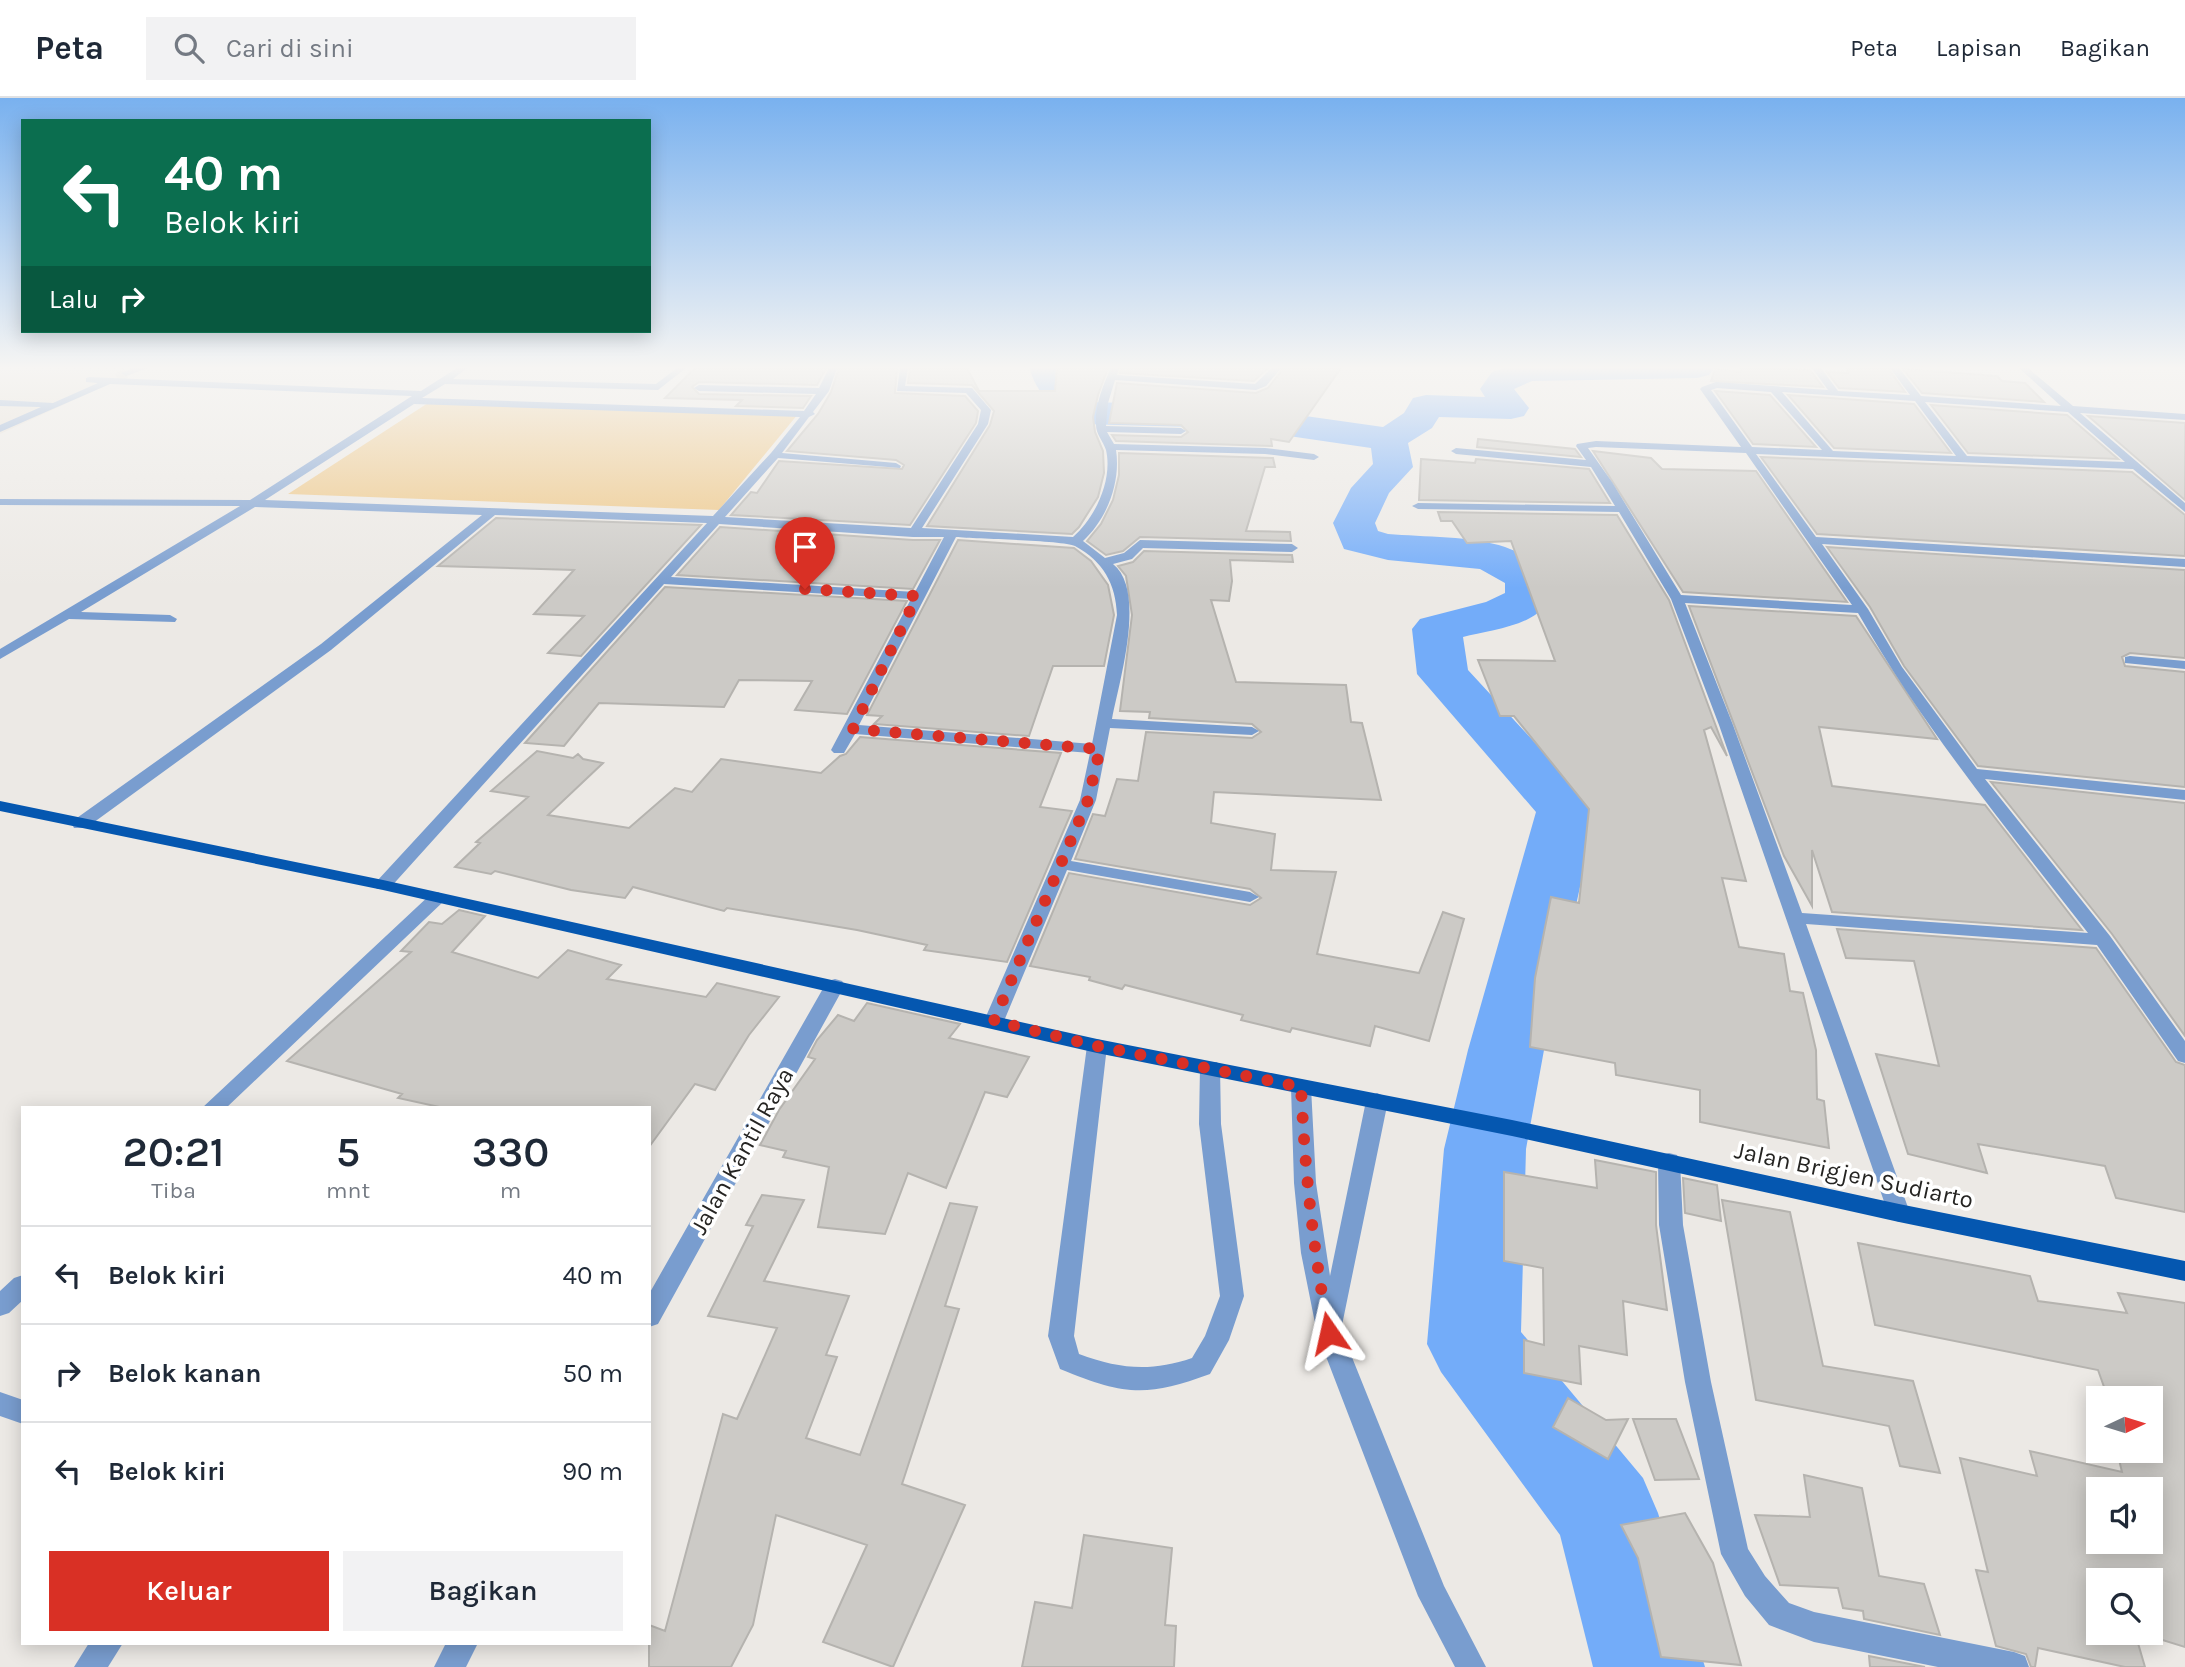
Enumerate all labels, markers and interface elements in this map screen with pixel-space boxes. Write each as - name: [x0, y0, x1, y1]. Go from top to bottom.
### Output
- search box: [146, 17, 636, 80]
- text: Peta: [35, 29, 104, 67]
- icon: search: [170, 29, 208, 67]
- text: Cari di sini: [226, 33, 354, 64]
- text: Peta: [1850, 34, 1898, 62]
- text: Lapisan: [1936, 34, 2022, 62]
- text: Bagikan: [2060, 34, 2150, 62]
- text: 40 m: [164, 145, 283, 202]
- icon: left: [49, 147, 140, 238]
- text: Belok kiri: [164, 204, 301, 241]
- icon: right: [113, 280, 151, 318]
- text: Lalu: [49, 284, 99, 315]
- pin: [775, 517, 835, 589]
- icon: arrive: [786, 528, 824, 566]
- street label: Jalan Kantil Raya: [685, 1063, 799, 1239]
- text: 20:21: [123, 1127, 225, 1177]
- text: 5: [336, 1127, 360, 1177]
- text: 330: [472, 1127, 549, 1177]
- street label: Jalan Brigjen Sudiarto: [1732, 1136, 1976, 1214]
- text: Tiba: [151, 1177, 196, 1204]
- text: mnt: [326, 1177, 370, 1204]
- text: m: [500, 1177, 521, 1204]
- icon: left: [49, 1256, 87, 1294]
- text: Belok kiri: [108, 1260, 226, 1291]
- text: 40 m: [563, 1260, 623, 1291]
- position arrow: [1292, 1296, 1366, 1370]
- icon: right: [49, 1354, 87, 1392]
- text: Belok kanan: [108, 1358, 261, 1389]
- text: 50 m: [562, 1358, 623, 1389]
- north arrow: [2086, 1386, 2163, 1463]
- map controls: [2086, 1386, 2163, 1645]
- icon: left: [49, 1452, 87, 1490]
- text: Belok kiri: [108, 1456, 226, 1487]
- text: 90 m: [562, 1456, 623, 1487]
- button: sound: [2086, 1477, 2163, 1554]
- button: Keluar: [49, 1551, 329, 1631]
- button: Bagikan: [343, 1551, 623, 1631]
- button: search: [2086, 1568, 2163, 1645]

